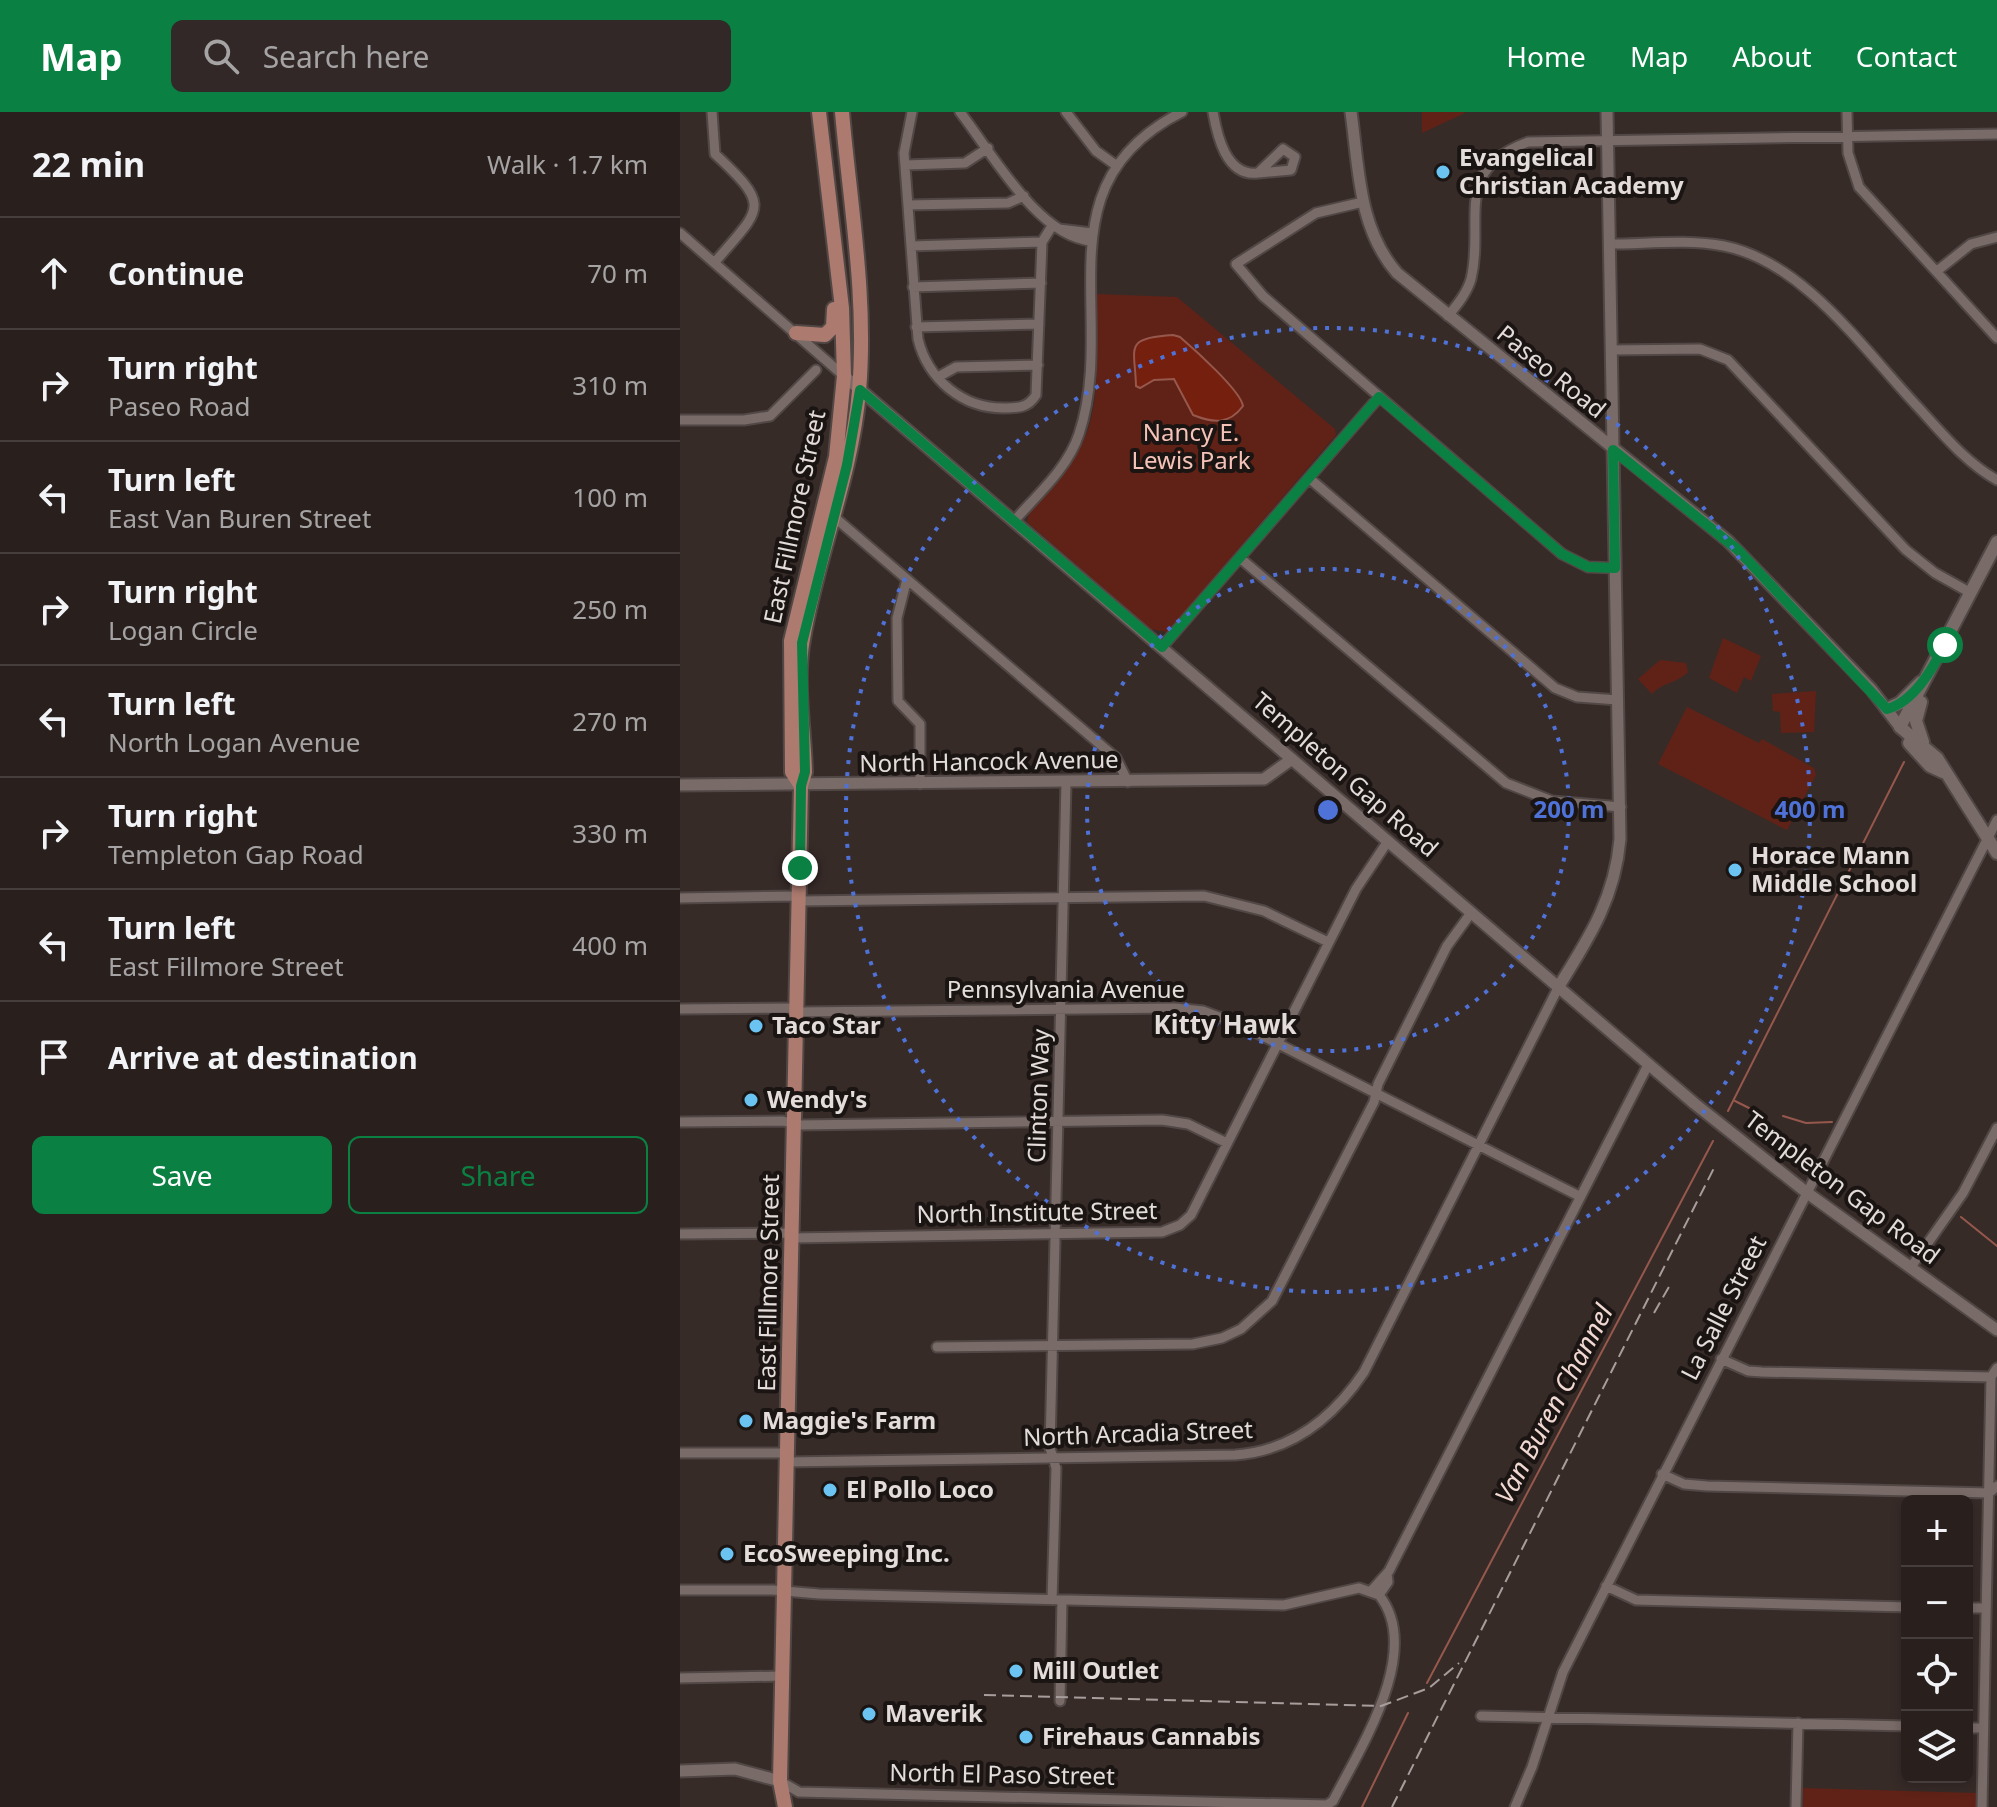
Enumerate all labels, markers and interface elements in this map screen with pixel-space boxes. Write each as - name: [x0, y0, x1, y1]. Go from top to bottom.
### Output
- search box: [171, 20, 731, 92]
- text: Map: [40, 30, 123, 82]
- icon: search: [199, 34, 243, 78]
- text: Search here: [263, 36, 430, 77]
- text: Home: [1506, 37, 1586, 75]
- text: Map: [1630, 37, 1688, 75]
- text: About: [1732, 37, 1812, 75]
- text: Contact: [1856, 37, 1957, 75]
- place label: Evangelical Christian Academy: [1459, 140, 1684, 201]
- text: 22 min: [32, 141, 145, 187]
- text: Walk · 1.7 km: [487, 146, 648, 182]
- marker: Evangelical Christian Academy: [1434, 163, 1452, 181]
- icon: ahead: [32, 251, 76, 295]
- text: Continue: [108, 253, 244, 294]
- text: 70 m: [587, 255, 648, 291]
- street label: Paseo Road: [1490, 317, 1613, 425]
- text: Turn right: [108, 347, 258, 388]
- icon: right: [32, 363, 76, 407]
- text: 310 m: [572, 367, 648, 403]
- text: Paseo Road: [108, 388, 250, 424]
- street label: East Fillmore Street: [755, 407, 832, 626]
- park label: Nancy E. Lewis Park: [1131, 415, 1251, 476]
- text: Turn left: [108, 459, 236, 500]
- icon: left: [32, 475, 76, 519]
- text: 100 m: [572, 479, 648, 515]
- text: East Van Buren Street: [108, 500, 371, 536]
- text: Turn right: [108, 571, 258, 612]
- icon: right: [32, 587, 76, 631]
- text: 250 m: [572, 591, 648, 627]
- text: Logan Circle: [108, 612, 258, 648]
- route start: [1927, 627, 1963, 663]
- text: Turn left: [108, 683, 236, 724]
- street label: Templeton Gap Road: [1246, 684, 1446, 864]
- icon: left: [32, 699, 76, 743]
- text: 270 m: [572, 703, 648, 739]
- text: North Logan Avenue: [108, 724, 361, 760]
- street label: North Hancock Avenue: [859, 742, 1119, 779]
- text: 200 m: [1534, 792, 1604, 825]
- text: 400 m: [1775, 792, 1845, 825]
- text: Turn right: [108, 795, 258, 836]
- centre of rings: [1314, 796, 1342, 824]
- icon: right: [32, 811, 76, 855]
- text: 330 m: [572, 815, 648, 851]
- text: Templeton Gap Road: [108, 836, 364, 872]
- place label: Horace Mann Middle School: [1751, 838, 1917, 899]
- route end: [782, 850, 818, 886]
- marker: Horace Mann Middle School: [1726, 861, 1744, 879]
- text: Turn left: [108, 907, 236, 948]
- icon: left: [32, 923, 76, 967]
- text: 400 m: [572, 927, 648, 963]
- text: East Fillmore Street: [108, 948, 344, 984]
- street label: Pennsylvania Avenue: [947, 972, 1185, 1005]
- district label: Kitty Hawk: [1153, 1006, 1297, 1042]
- place label: Taco Star: [772, 1008, 881, 1041]
- marker: Taco Star: [747, 1017, 765, 1035]
- street label: Clinton Way: [1019, 1028, 1056, 1164]
- icon: arrive: [32, 1035, 76, 1079]
- text: Arrive at destination: [108, 1037, 418, 1078]
- place label: Wendy's: [767, 1082, 867, 1115]
- marker: Wendy's: [742, 1091, 760, 1109]
- street label: Templeton Gap Road: [1739, 1103, 1947, 1271]
- button: Save: [32, 1136, 332, 1214]
- button: Share: [348, 1136, 648, 1214]
- street label: East Fillmore Street: [749, 1174, 786, 1392]
- street label: North Institute Street: [916, 1193, 1158, 1230]
- street label: La Salle Street: [1672, 1229, 1773, 1385]
- water label: Van Buren Channel: [1485, 1297, 1621, 1509]
- place label: Maggie's Farm: [762, 1403, 936, 1436]
- marker: Maggie's Farm: [737, 1412, 755, 1430]
- street label: North Arcadia Street: [1023, 1412, 1254, 1453]
- place label: El Pollo Loco: [846, 1472, 994, 1505]
- marker: El Pollo Loco: [821, 1481, 839, 1499]
- map controls: [1901, 1495, 1973, 1783]
- button: +: [1901, 1495, 1973, 1567]
- place label: EcoSweeping Inc.: [743, 1536, 950, 1569]
- marker: EcoSweeping Inc.: [718, 1545, 736, 1563]
- button: −: [1901, 1567, 1973, 1639]
- button: locate: [1901, 1639, 1973, 1711]
- place label: Mill Outlet: [1032, 1653, 1159, 1686]
- marker: Mill Outlet: [1007, 1662, 1025, 1680]
- place label: Maverik: [885, 1696, 983, 1729]
- marker: Maverik: [860, 1705, 878, 1723]
- button: layers: [1901, 1711, 1973, 1783]
- place label: Firehaus Cannabis: [1042, 1719, 1261, 1752]
- marker: Firehaus Cannabis: [1017, 1728, 1035, 1746]
- street label: North El Paso Street: [889, 1755, 1115, 1792]

